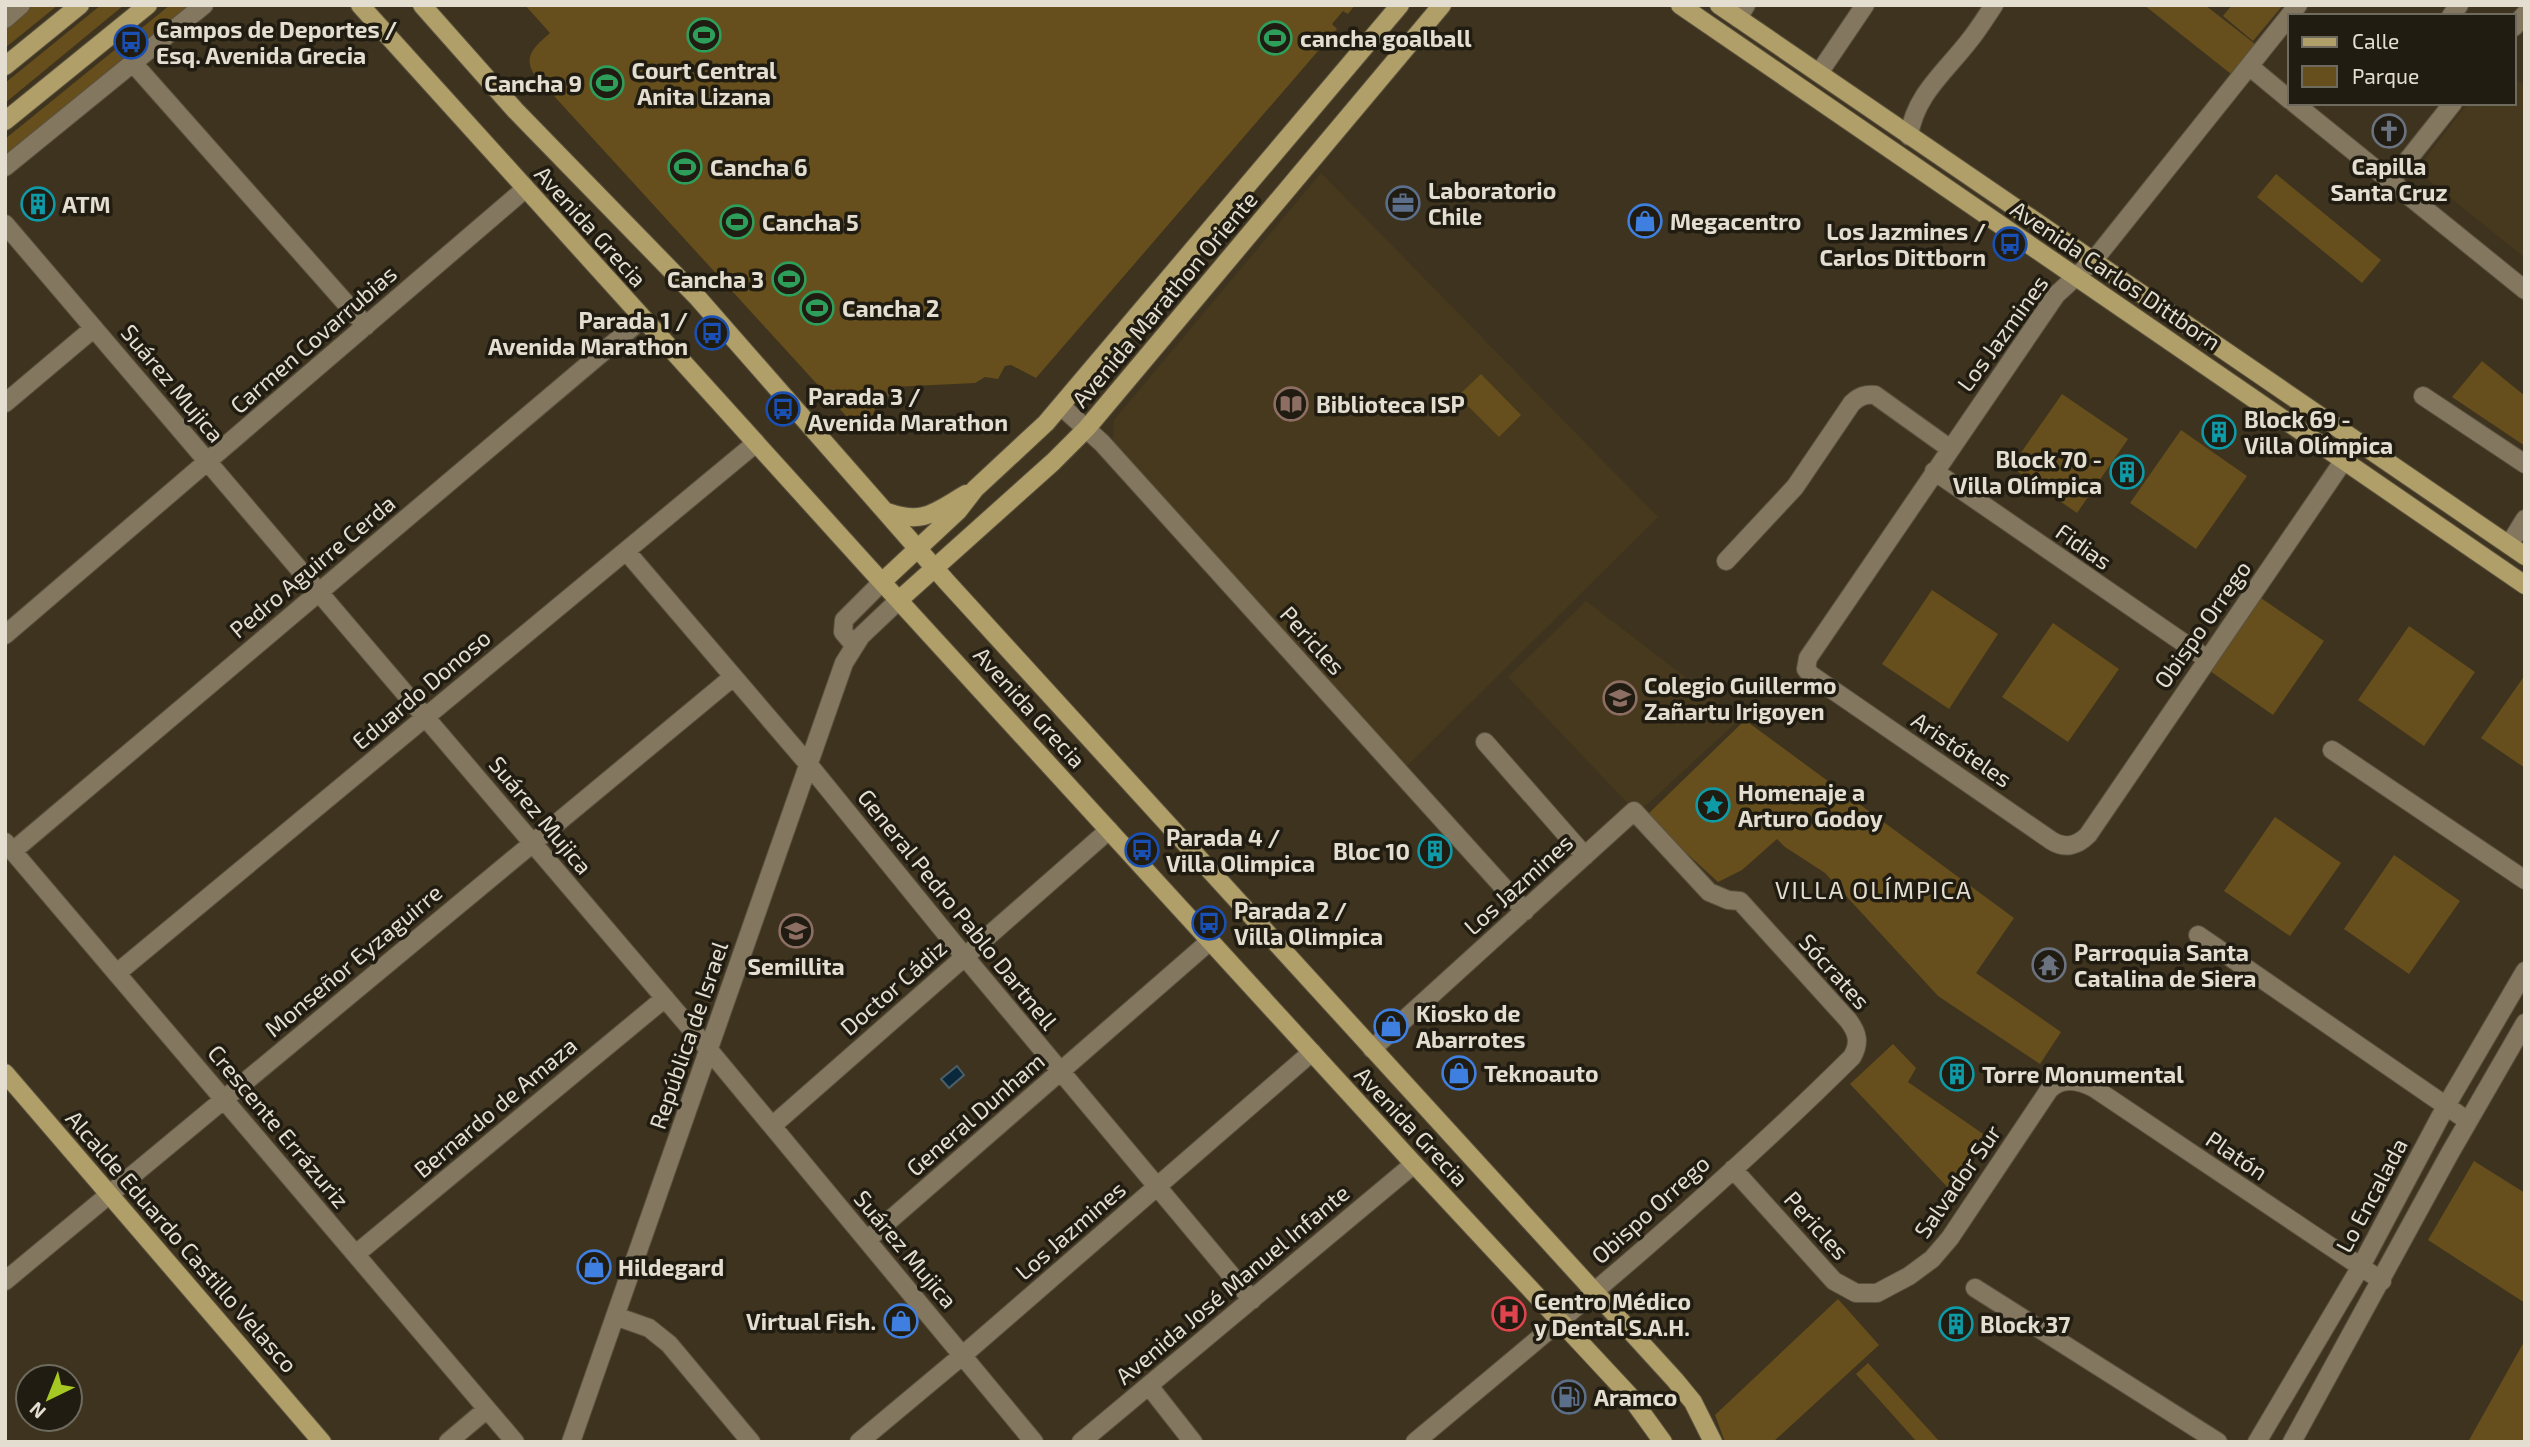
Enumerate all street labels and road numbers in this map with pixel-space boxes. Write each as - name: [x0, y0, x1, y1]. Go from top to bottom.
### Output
- street label: Avenida Grecia: [529, 160, 653, 292]
- street label: Avenida Marathon Oriente: [1065, 185, 1263, 413]
- street label: Avenida Carlos Dittborn: [2006, 194, 2226, 356]
- street label: Carmen Covarrubias: [224, 259, 402, 419]
- street label: Los Jazmines: [1951, 270, 2053, 396]
- street label: Suárez Mujica: [116, 318, 230, 448]
- street label: Pedro Aguirre Cerda: [224, 489, 400, 643]
- street label: Fidias: [2051, 517, 2117, 575]
- street label: Obispo Orrego: [2148, 555, 2256, 693]
- street label: Pericles: [1275, 600, 1351, 680]
- street label: Eduardo Donoso: [346, 623, 496, 755]
- street label: Avenida Grecia: [968, 641, 1092, 773]
- street label: Aristóteles: [1907, 705, 2017, 793]
- street label: Suárez Mujica: [484, 750, 598, 880]
- street label: General Pedro Pablo Dartnell: [852, 783, 1064, 1035]
- street label: Los Jazmines: [1458, 828, 1578, 940]
- street label: Monseñor Eyzaguirre: [259, 878, 447, 1042]
- street label: Sócrates: [1794, 927, 1876, 1015]
- street label: Doctor Cádiz: [834, 933, 952, 1041]
- street label: República de Israel: [643, 937, 733, 1133]
- street label: Bernardo de Amaza: [408, 1031, 582, 1183]
- street label: Crescente Errázuriz: [203, 1039, 355, 1213]
- street label: General Dunham: [900, 1046, 1050, 1182]
- street label: Avenida Grecia: [1349, 1060, 1475, 1192]
- street label: Alcalde Eduardo Castillo Velasco: [60, 1104, 304, 1378]
- street label: Salvador Sur: [1908, 1119, 2006, 1243]
- street label: Platón: [2201, 1124, 2273, 1186]
- street label: Lo Encalada: [2329, 1133, 2413, 1257]
- street label: Obispo Orrego: [1585, 1149, 1715, 1269]
- street label: Los Jazmines: [1009, 1175, 1131, 1285]
- street label: Avenida José Manuel Infante: [1110, 1178, 1354, 1390]
- street label: Suárez Mujica: [849, 1184, 963, 1314]
- street label: Pericles: [1779, 1185, 1855, 1265]

